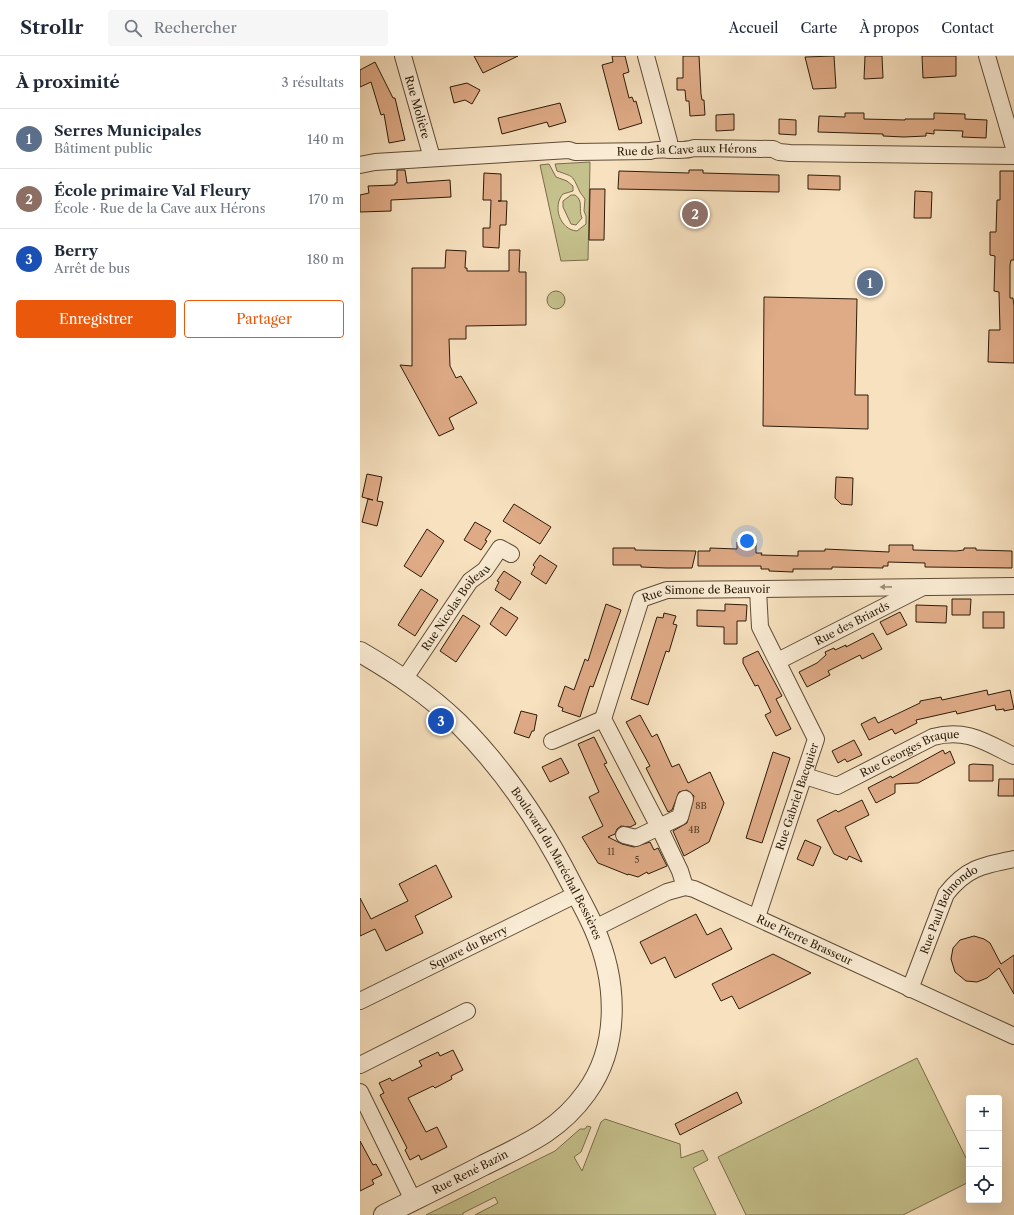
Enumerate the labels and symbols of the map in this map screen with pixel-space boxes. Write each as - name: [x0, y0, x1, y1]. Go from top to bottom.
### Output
- street label: Rue Molière: [402, 74, 433, 140]
- street label: Rue de la Cave aux Hérons: [617, 141, 757, 158]
- pin: 2: [682, 199, 708, 229]
- pin: 1: [857, 268, 883, 298]
- your location: [737, 531, 757, 551]
- street label: Rue Nicolas Boileau: [418, 562, 493, 653]
- street label: Rue Simone de Beauvoir: [640, 582, 771, 605]
- one-way arrow: [879, 584, 892, 590]
- street label: Rue des Briards: [812, 598, 892, 648]
- pin: 3: [428, 706, 454, 736]
- street label: Rue Georges Braque: [858, 727, 960, 780]
- street label: Rue Gabriel Bacquier: [773, 740, 821, 852]
- street label: Boulevard du Maréchal Bessières: [508, 784, 605, 942]
- house number: 8B: [695, 800, 707, 811]
- house number: 4B: [688, 824, 700, 835]
- house number: 11: [607, 846, 615, 857]
- house number: 5: [635, 854, 640, 865]
- street label: Rue Paul Belmondo: [917, 862, 980, 956]
- street label: Rue Pierre Brasseur: [754, 912, 855, 968]
- street label: Square du Berry: [427, 922, 511, 973]
- street label: Rue René Bazin: [430, 1147, 510, 1197]

